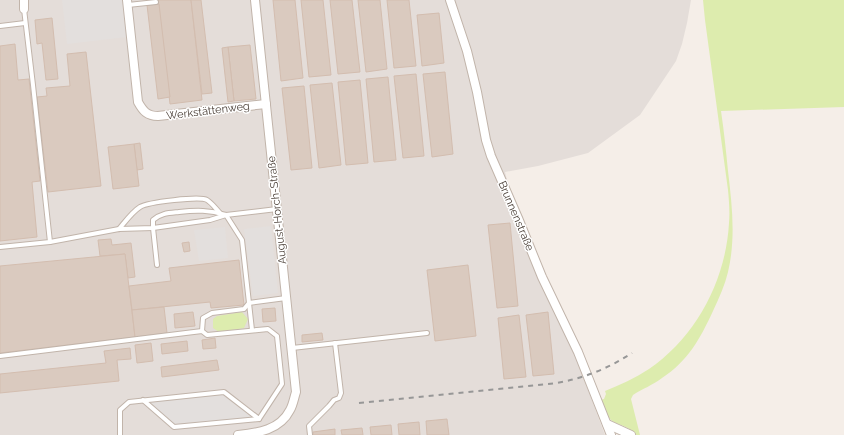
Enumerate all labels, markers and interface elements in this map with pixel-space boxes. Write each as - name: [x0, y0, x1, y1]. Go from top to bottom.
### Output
- street label: Werkstättenweg: [166, 99, 250, 123]
- street label: August-Horch-Straße: [265, 155, 289, 265]
- street label: Brunnenstraße: [495, 179, 537, 253]

